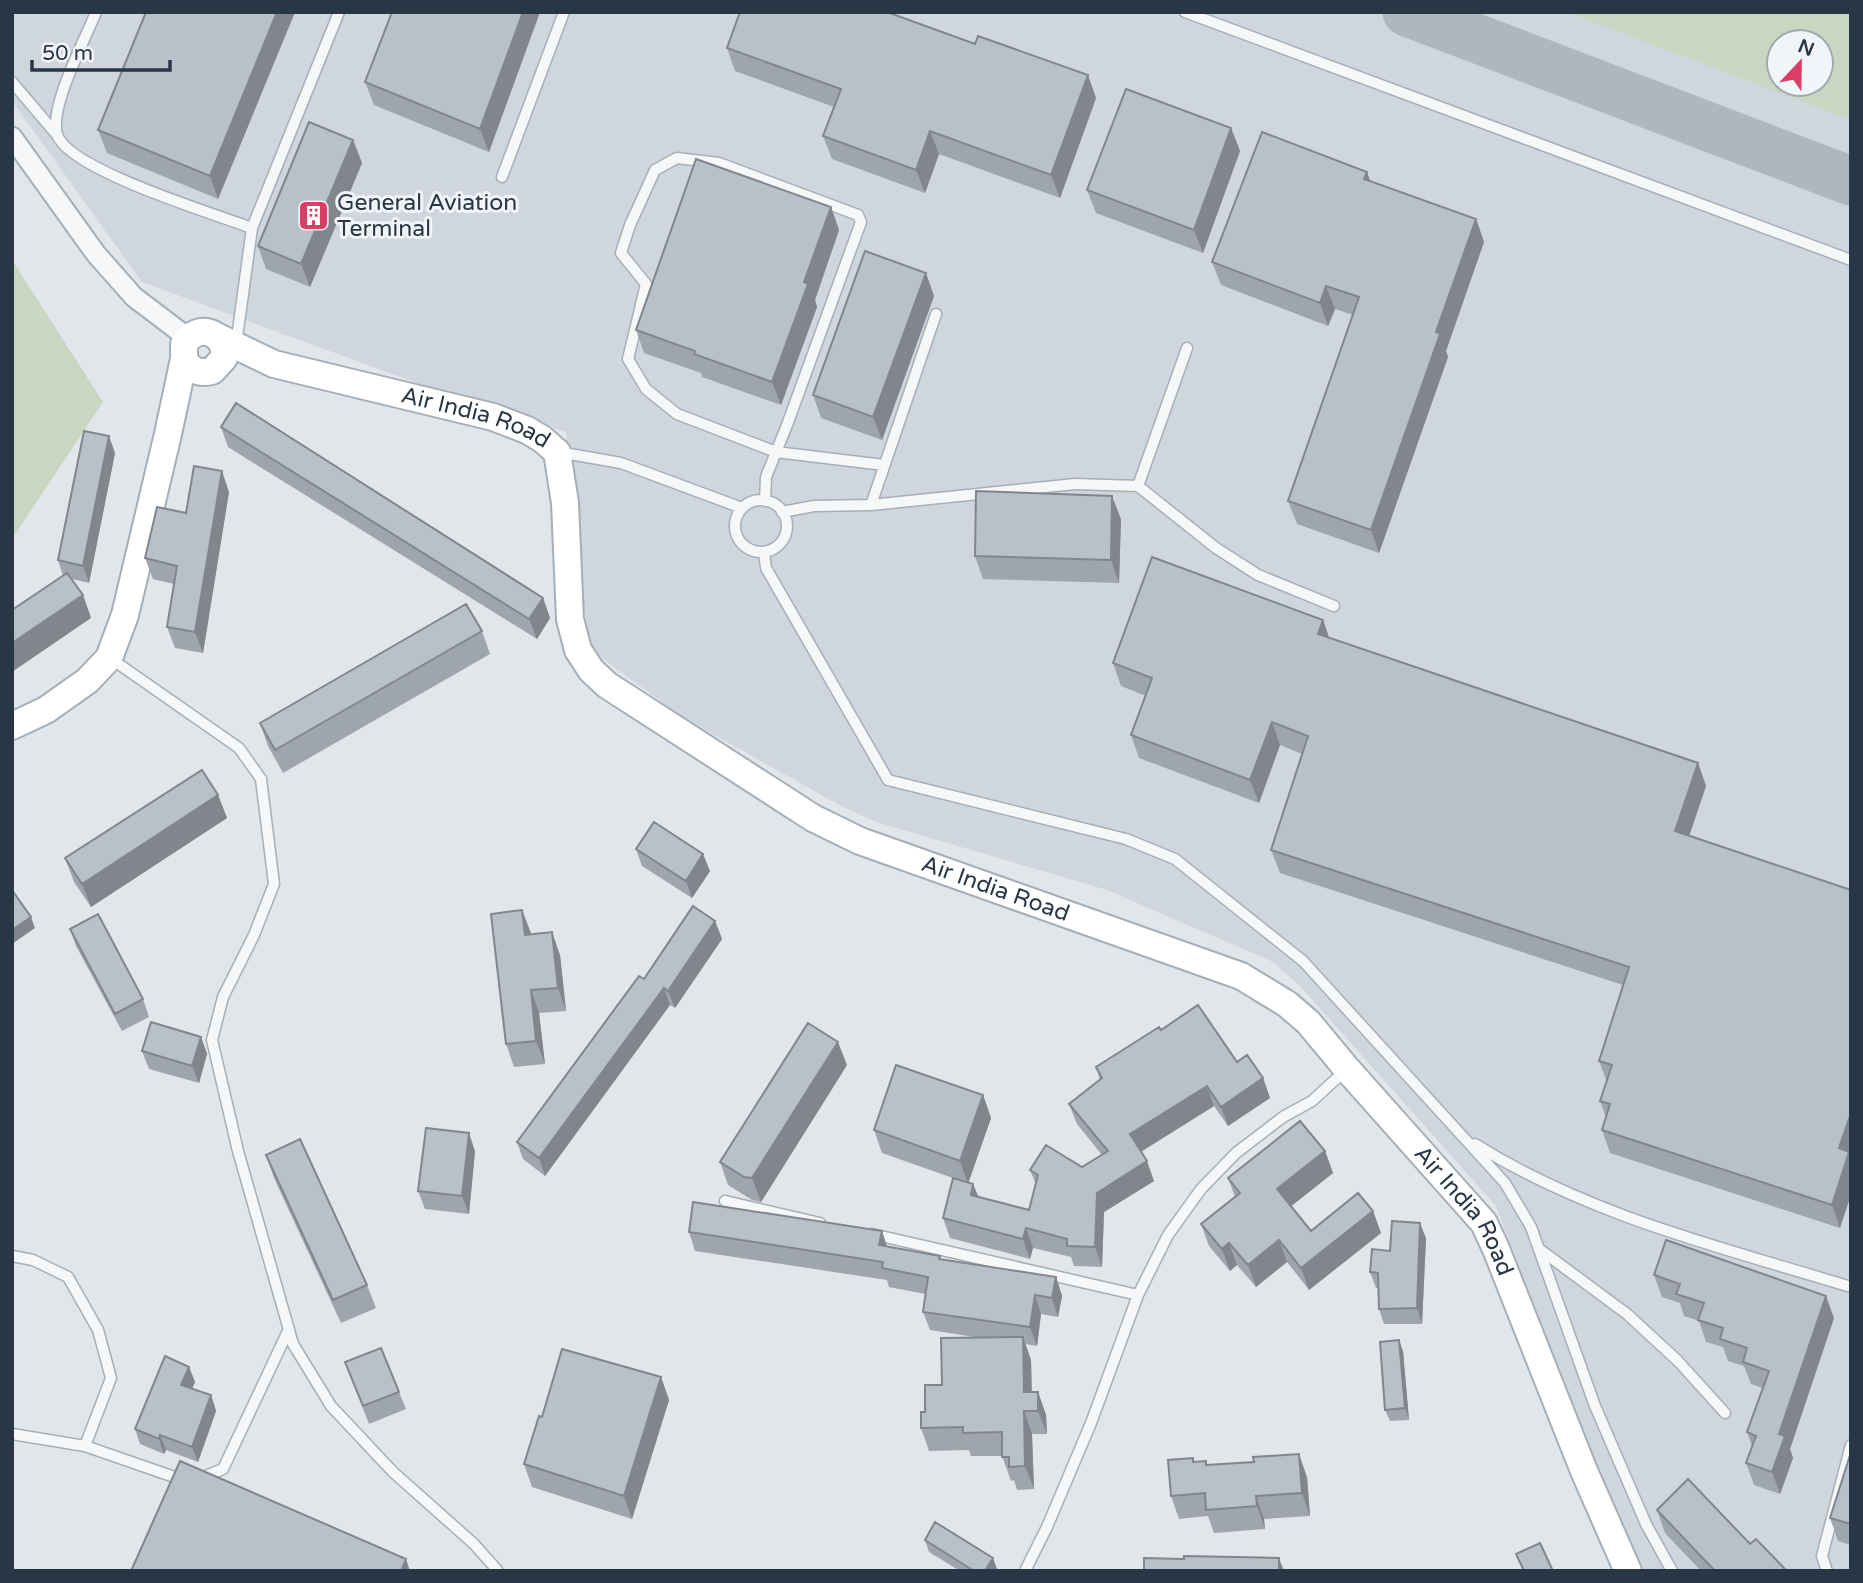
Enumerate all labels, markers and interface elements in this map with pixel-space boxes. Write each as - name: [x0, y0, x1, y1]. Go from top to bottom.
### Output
- scale bar: [32, 28, 170, 72]
- north arrow: [1765, 28, 1835, 98]
- text: N: [1795, 35, 1817, 61]
- text: 50 m: [42, 41, 93, 66]
- place label: General Aviation Terminal: [337, 189, 517, 243]
- building icon: General Aviation Terminal: [297, 199, 331, 233]
- street label: Air India Road: [398, 381, 555, 455]
- street label: Air India Road: [918, 850, 1073, 928]
- street label: Air India Road: [1408, 1140, 1519, 1280]

